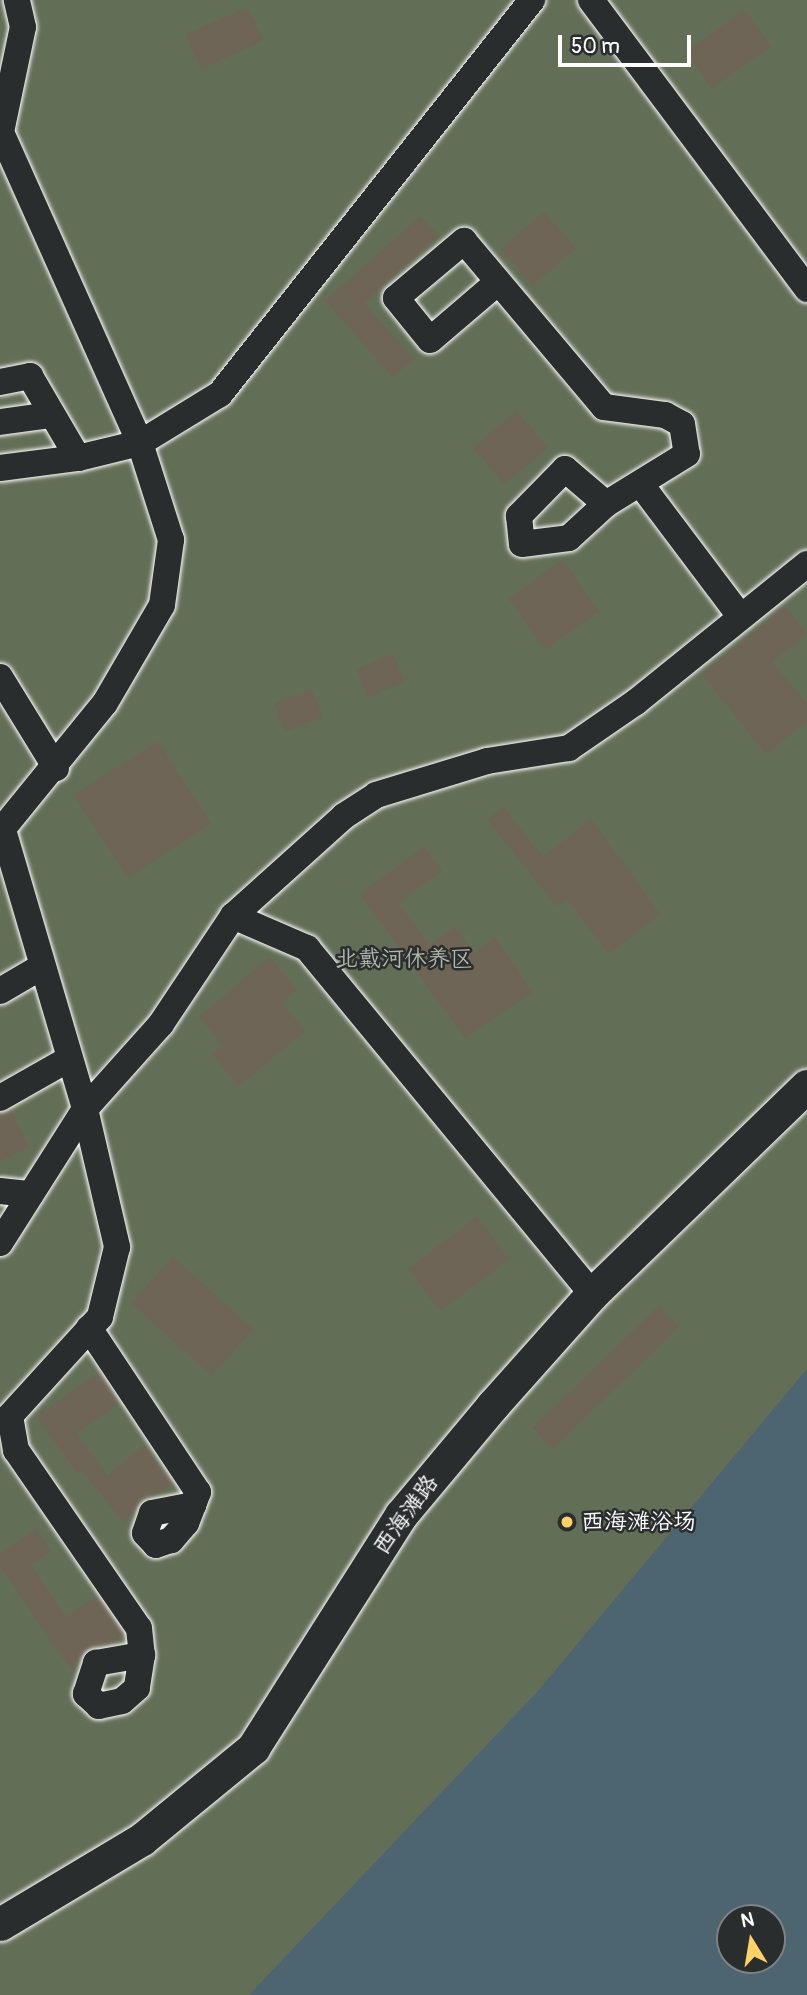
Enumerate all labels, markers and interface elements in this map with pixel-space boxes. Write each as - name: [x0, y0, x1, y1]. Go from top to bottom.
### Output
- scale bar: [562, 21, 695, 65]
- text: 50 m: [571, 33, 620, 60]
- park label: 北戴河休养区: [335, 945, 473, 973]
- street label: 西海滩路: [368, 1470, 444, 1560]
- place label: 西海滩浴场: [581, 1508, 696, 1536]
- marker: 西海滩浴场: [559, 1514, 575, 1530]
- north arrow: [716, 1904, 786, 1974]
- text: N: [739, 1907, 756, 1933]

